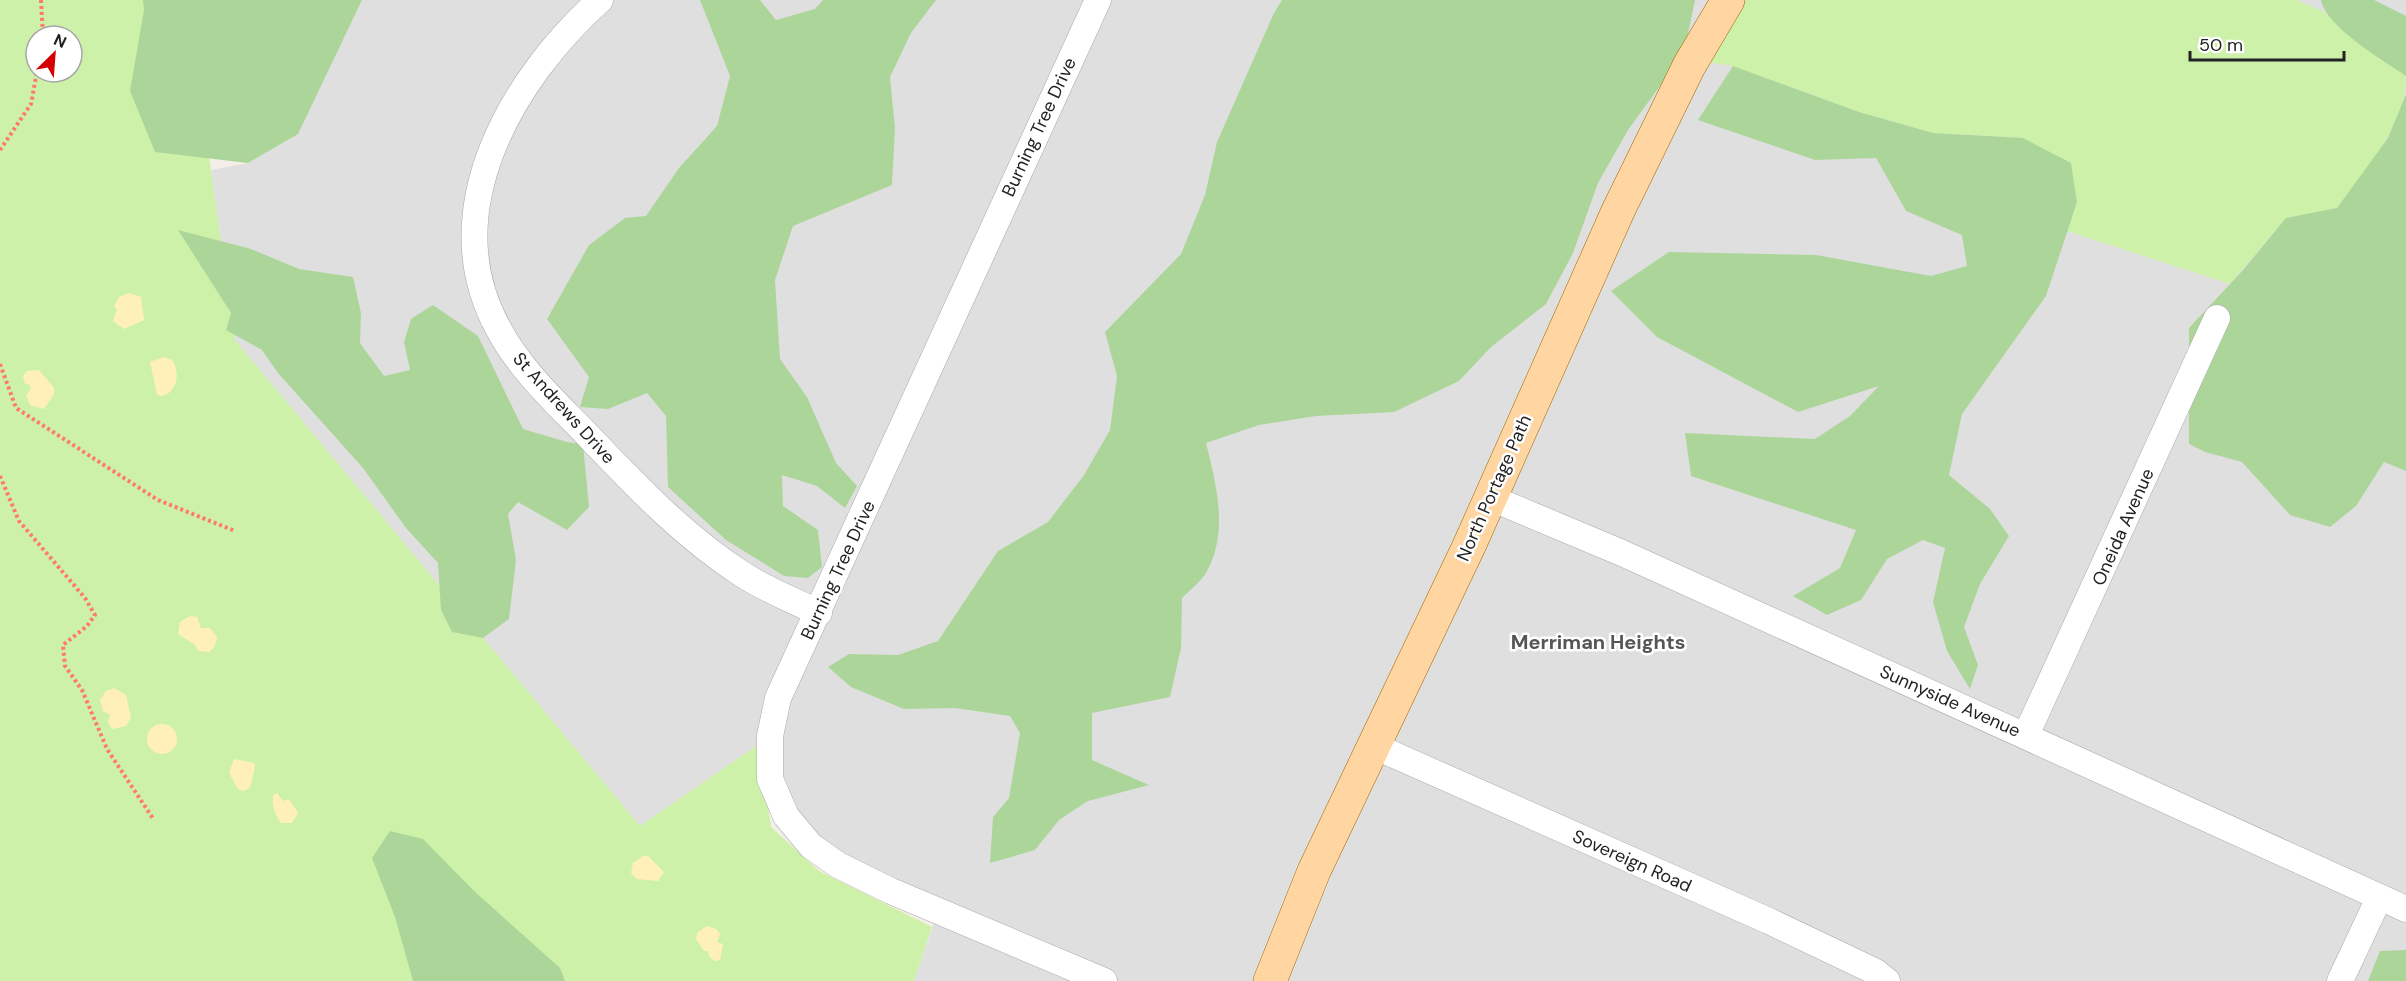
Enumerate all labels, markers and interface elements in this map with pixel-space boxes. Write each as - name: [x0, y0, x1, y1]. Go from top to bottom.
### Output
- north arrow: [24, 24, 84, 84]
- scale bar: [2190, 24, 2344, 62]
- text: N: [50, 29, 70, 53]
- text: 50 m: [2199, 33, 2243, 57]
- street label: Burning Tree Drive: [996, 54, 1082, 200]
- street label: St Andrews Drive: [508, 347, 620, 469]
- street label: North Portage Path: [1451, 411, 1537, 565]
- street label: Oneida Avenue: [2086, 465, 2160, 589]
- street label: Burning Tree Drive: [795, 497, 881, 643]
- district label: Merriman Heights: [1511, 629, 1685, 655]
- street label: Sunnyside Avenue: [1876, 659, 2024, 743]
- street label: Sovereign Road: [1569, 824, 1695, 898]

